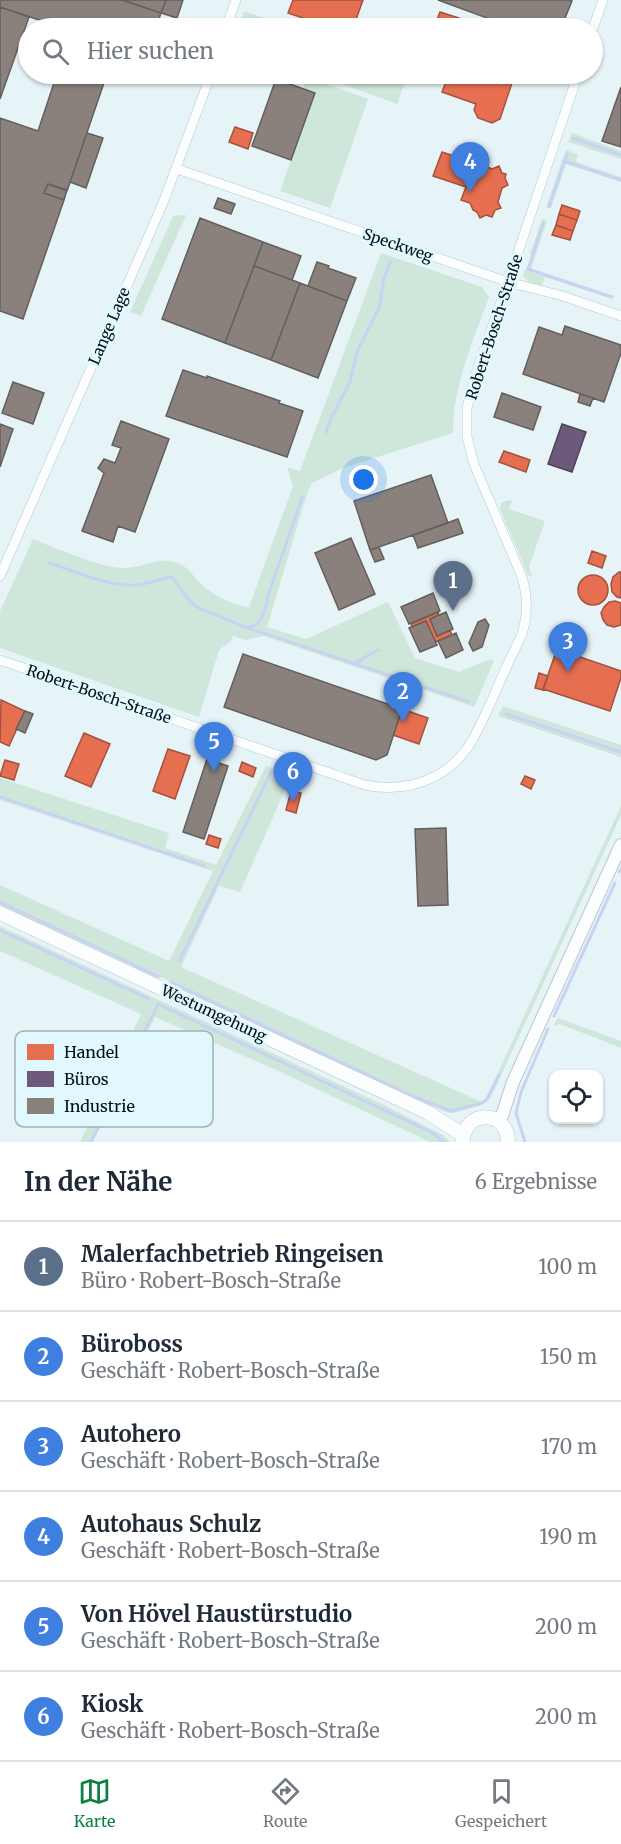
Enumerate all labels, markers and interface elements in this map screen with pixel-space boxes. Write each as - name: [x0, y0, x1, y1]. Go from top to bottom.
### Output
- search box: [18, 18, 603, 84]
- icon: search: [39, 35, 72, 68]
- text: Hier suchen: [87, 37, 214, 65]
- pin: 4: [450, 142, 490, 192]
- street label: Speckweg: [360, 224, 436, 266]
- street label: Robert-Bosch-Straße: [462, 252, 527, 402]
- street label: Lange Lage: [84, 284, 134, 368]
- your location: [349, 465, 378, 494]
- pin: 1: [434, 562, 472, 611]
- pin: 3: [548, 622, 588, 672]
- street label: Robert-Bosch-Straße: [24, 660, 174, 728]
- pin: 2: [384, 672, 422, 722]
- pin: 5: [194, 722, 234, 772]
- pin: 6: [274, 752, 312, 802]
- street label: Westumgehung: [157, 980, 270, 1046]
- legend: [15, 1031, 213, 1127]
- text: Handel: [64, 1042, 119, 1062]
- text: Büros: [64, 1069, 109, 1089]
- map controls: [549, 1070, 603, 1124]
- button: locate: [549, 1070, 603, 1124]
- text: Industrie: [64, 1096, 135, 1116]
- text: In der Nähe: [24, 1165, 172, 1198]
- text: 6 Ergebnisse: [475, 1169, 597, 1194]
- text: Malerfachbetrieb Ringeisen: [81, 1240, 384, 1268]
- text: 1: [39, 1254, 48, 1279]
- text: 100 m: [538, 1254, 597, 1279]
- text: Büro · Robert-Bosch-Straße: [81, 1268, 341, 1293]
- text: Büroboss: [81, 1330, 183, 1358]
- text: 2: [38, 1344, 49, 1369]
- text: 150 m: [540, 1344, 597, 1369]
- text: Geschäft · Robert-Bosch-Straße: [81, 1358, 380, 1383]
- text: Autohero: [81, 1420, 181, 1448]
- text: 3: [38, 1434, 49, 1459]
- text: 170 m: [541, 1434, 597, 1459]
- text: Geschäft · Robert-Bosch-Straße: [81, 1448, 380, 1473]
- text: Autohaus Schulz: [81, 1510, 261, 1538]
- text: 4: [37, 1524, 50, 1549]
- text: 190 m: [539, 1524, 597, 1549]
- text: Geschäft · Robert-Bosch-Straße: [81, 1538, 380, 1563]
- text: Von Hövel Haustürstudio: [81, 1600, 352, 1628]
- text: 5: [38, 1614, 49, 1639]
- text: 200 m: [535, 1614, 597, 1639]
- text: Geschäft · Robert-Bosch-Straße: [81, 1628, 380, 1653]
- text: Kiosk: [81, 1690, 143, 1718]
- text: 6: [37, 1704, 50, 1729]
- text: 200 m: [535, 1704, 597, 1729]
- text: Geschäft · Robert-Bosch-Straße: [81, 1718, 380, 1743]
- tab: Karte: [74, 1775, 115, 1831]
- tab: Route: [263, 1775, 307, 1831]
- tab: Gespeichert: [455, 1775, 547, 1831]

